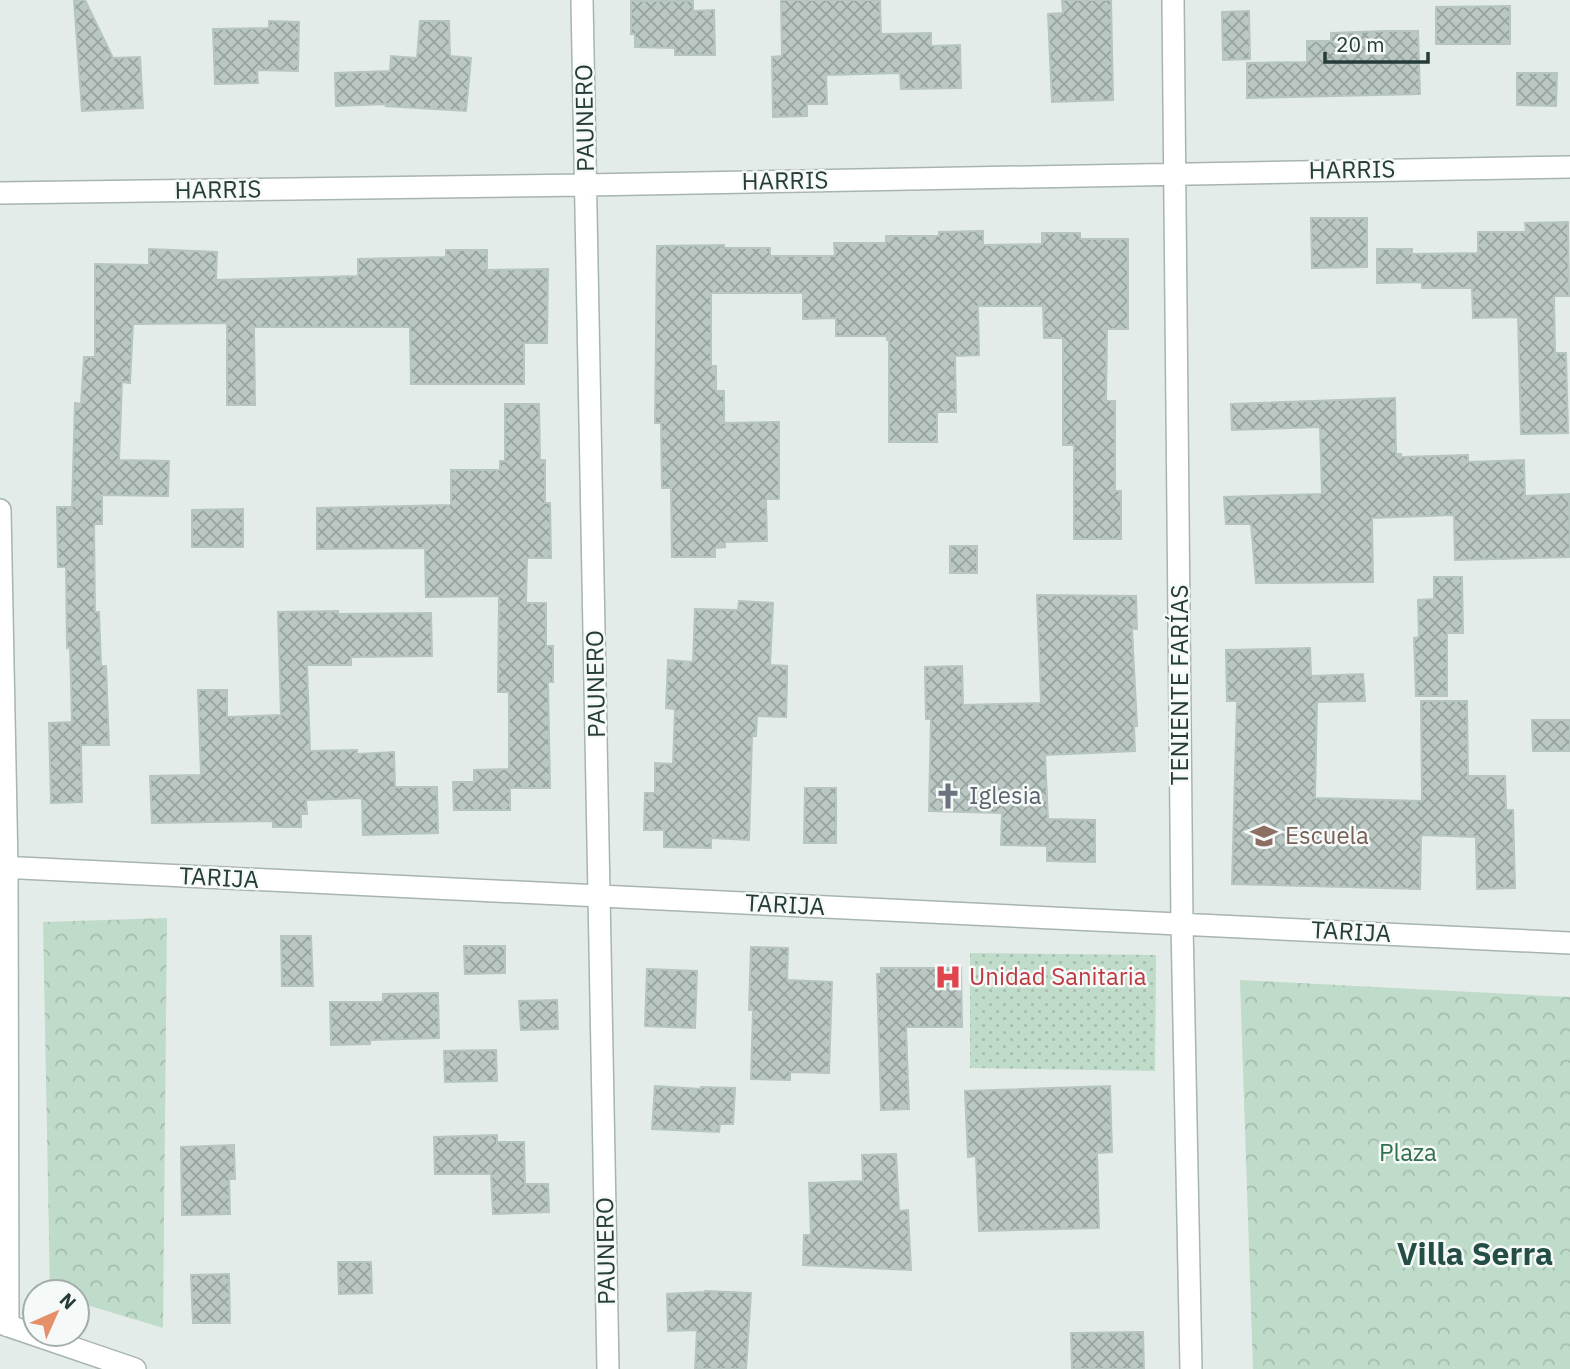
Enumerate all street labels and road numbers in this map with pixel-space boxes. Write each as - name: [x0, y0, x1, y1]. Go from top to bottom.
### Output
- street label: PAUNERO: [567, 64, 601, 172]
- street label: HARRIS: [1308, 152, 1396, 186]
- street label: HARRIS: [741, 163, 829, 197]
- street label: HARRIS: [174, 172, 262, 206]
- street label: TENIENTE FARÍAS: [1163, 585, 1195, 785]
- street label: PAUNERO: [578, 630, 612, 738]
- street label: TARIJA: [178, 859, 260, 895]
- street label: TARIJA: [744, 886, 826, 922]
- street label: TARIJA: [1310, 913, 1392, 949]
- street label: PAUNERO: [588, 1197, 622, 1305]

